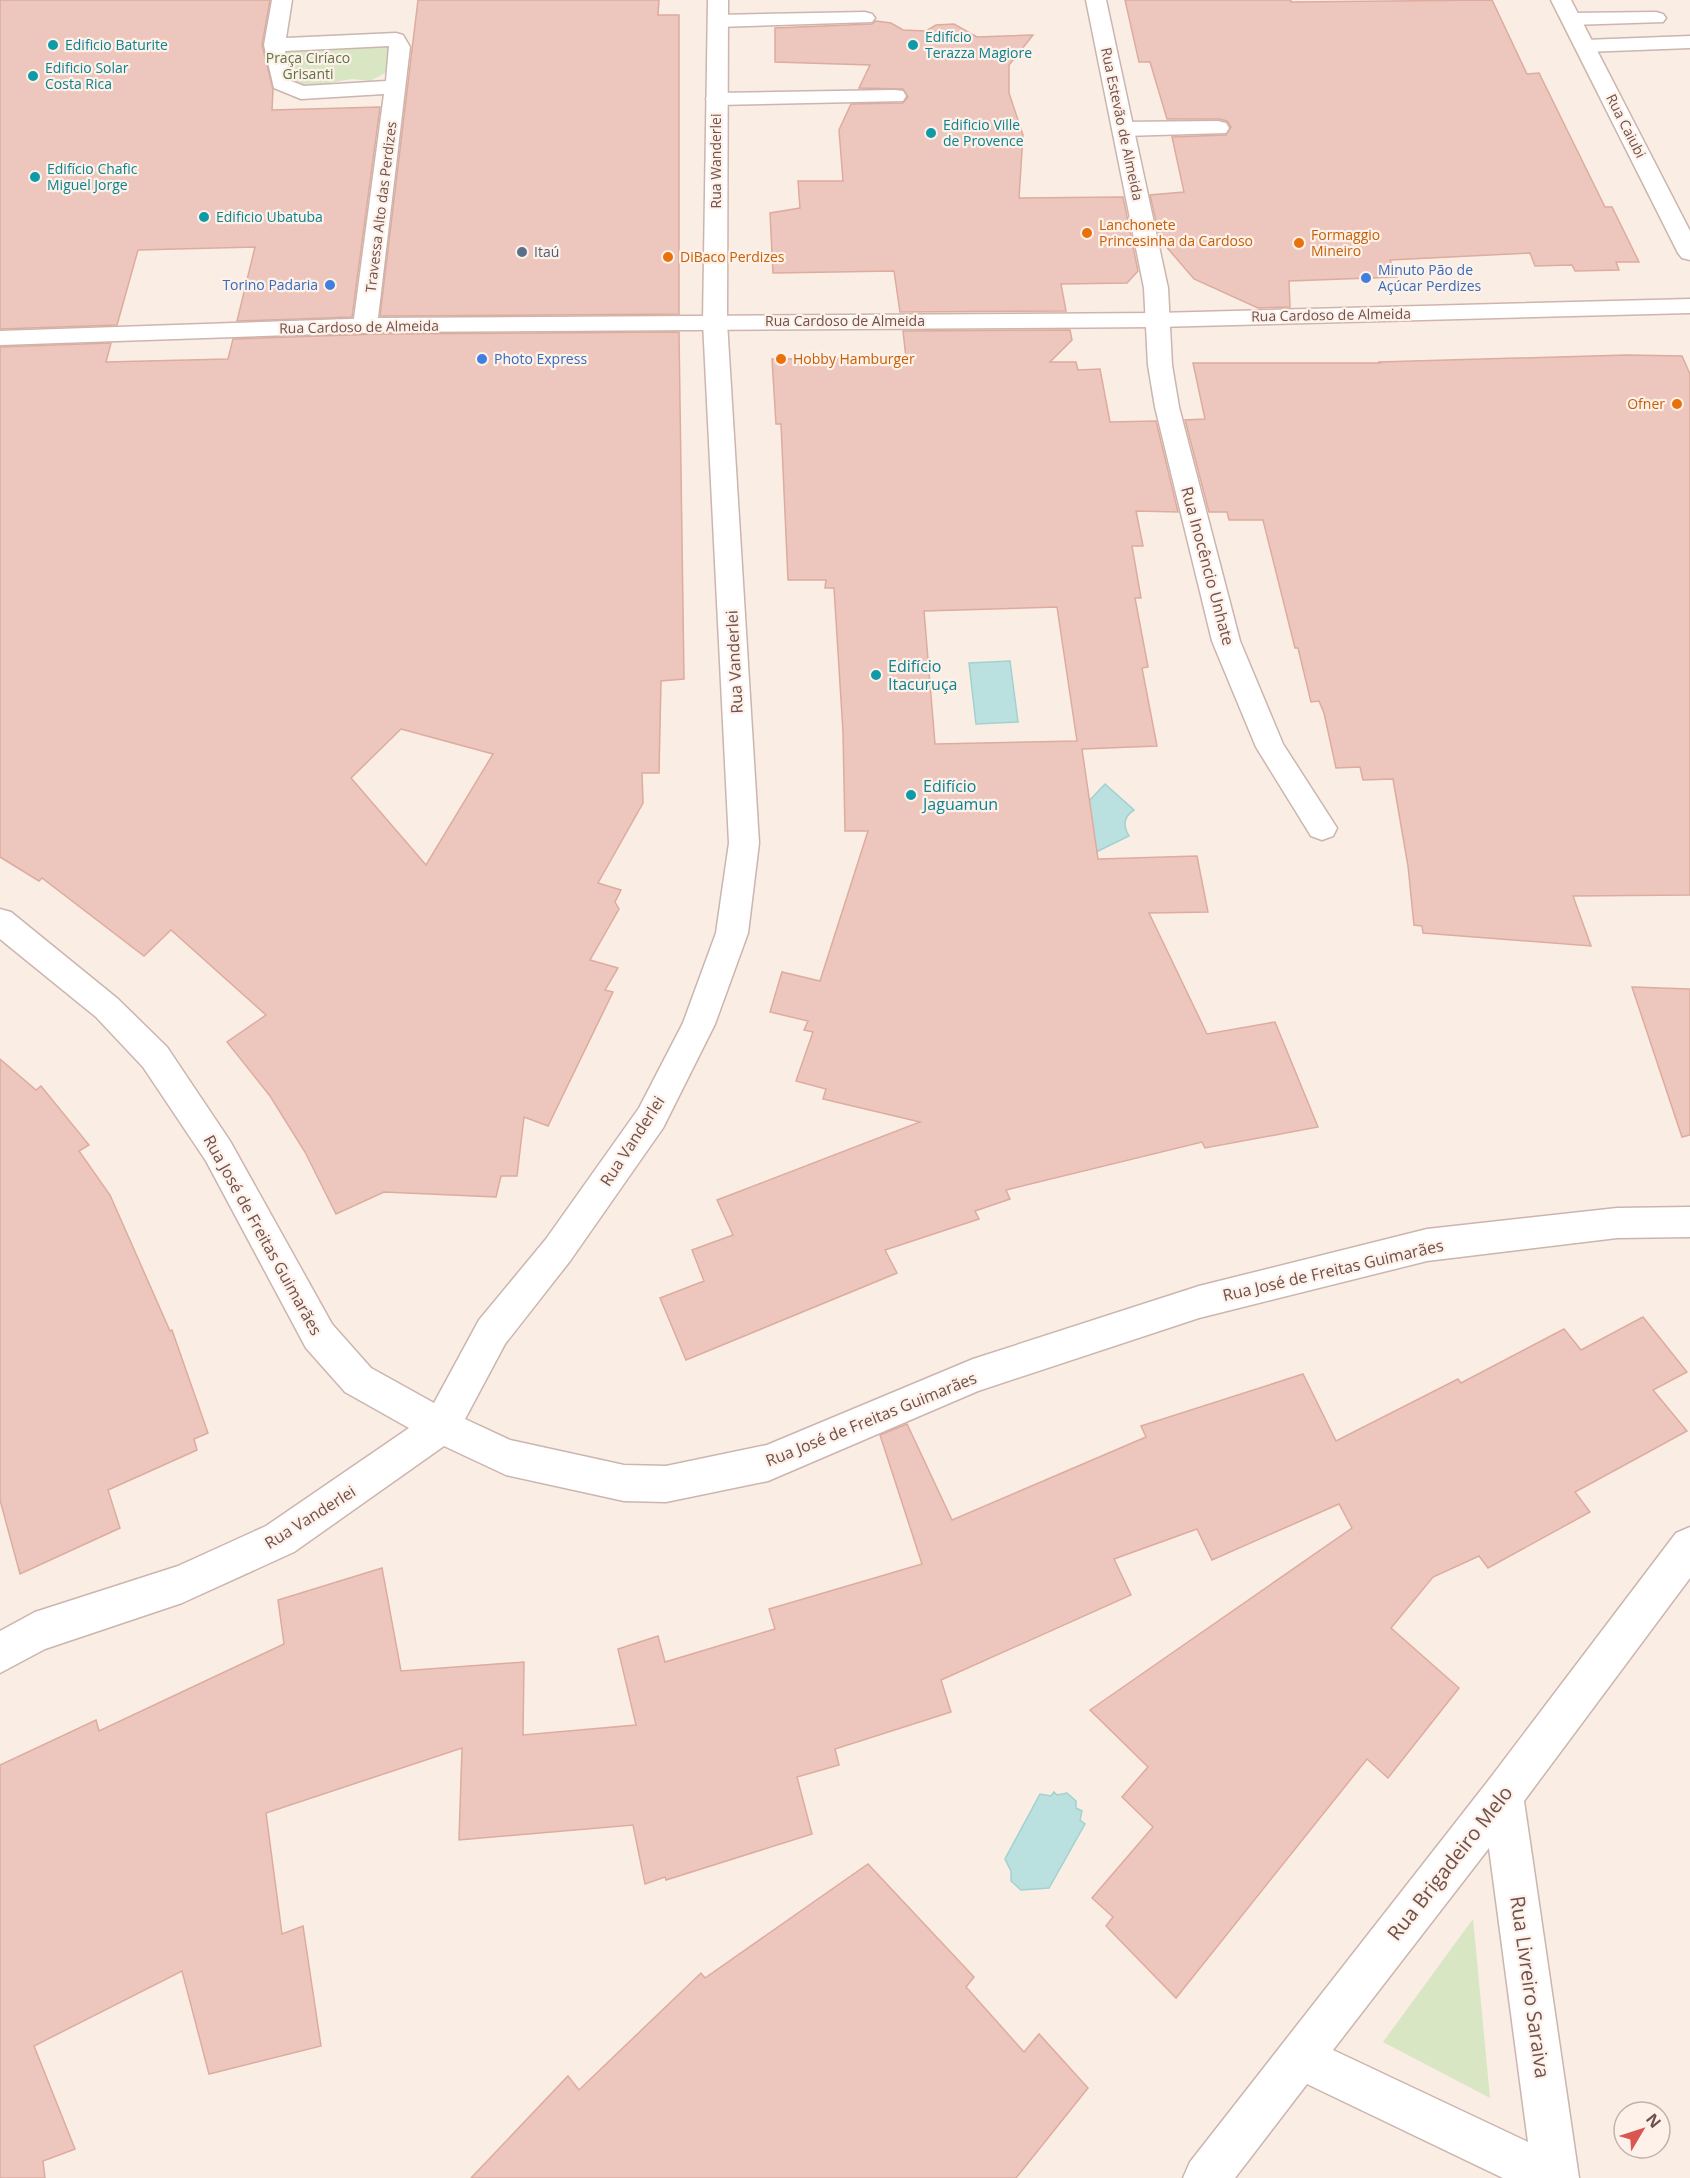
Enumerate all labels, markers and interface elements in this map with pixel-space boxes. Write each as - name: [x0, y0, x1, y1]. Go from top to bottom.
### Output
- place label: Edifício Terazza Magiore: [925, 27, 1032, 62]
- place label: Edificio Baturite: [65, 35, 168, 54]
- marker: Edificio Baturite: [46, 38, 60, 52]
- marker: Edifício Terazza Magiore: [906, 38, 920, 52]
- street label: Rua Estevão de Almeida: [1097, 46, 1148, 202]
- park label: Praça Ciríaco Grisanti: [266, 48, 350, 83]
- place label: Edificio Solar Costa Rica: [45, 58, 129, 93]
- marker: Edificio Solar Costa Rica: [26, 69, 40, 83]
- street label: Rua Caiubi: [1602, 91, 1651, 161]
- street label: Rua Wanderlei: [706, 113, 725, 209]
- place label: Edificio Ville de Provence: [943, 115, 1024, 150]
- street label: Travessa Alto das Perdizes: [361, 120, 400, 294]
- marker: Edificio Ville de Provence: [924, 126, 938, 140]
- place label: Edifício Chafic Miguel Jorge: [47, 159, 138, 194]
- marker: Edifício Chafic Miguel Jorge: [28, 170, 42, 184]
- place label: Edificio Ubatuba: [216, 207, 323, 226]
- marker: Edificio Ubatuba: [197, 210, 211, 224]
- place label: Lanchonete Princesinha da Cardoso: [1099, 215, 1253, 250]
- place label: Formaggio Mineiro: [1311, 225, 1380, 260]
- marker: Lanchonete Princesinha da Cardoso: [1080, 226, 1094, 240]
- marker: Formaggio Mineiro: [1292, 236, 1306, 250]
- place label: Itaú: [534, 242, 559, 261]
- marker: Itaú: [515, 245, 529, 259]
- place label: DiBaco Perdizes: [680, 247, 785, 266]
- marker: DiBaco Perdizes: [661, 250, 675, 264]
- place label: Minuto Pão de Açúcar Perdizes: [1378, 260, 1482, 295]
- marker: Minuto Pão de Açúcar Perdizes: [1359, 271, 1373, 285]
- place label: Torino Padaria: [222, 275, 318, 294]
- marker: Torino Padaria: [323, 278, 337, 292]
- street label: Rua Cardoso de Almeida: [1251, 304, 1411, 325]
- street label: Rua Cardoso de Almeida: [765, 311, 925, 330]
- street label: Rua Cardoso de Almeida: [279, 316, 439, 337]
- place label: Photo Express: [494, 349, 587, 368]
- place label: Hobby Hamburger: [793, 349, 915, 368]
- marker: Photo Express: [475, 352, 489, 366]
- marker: Hobby Hamburger: [774, 352, 788, 366]
- place label: Ofner: [1627, 394, 1665, 413]
- marker: Ofner: [1670, 397, 1684, 411]
- street label: Rua Inocêncio Unhate: [1176, 484, 1240, 648]
- street label: Rua Vanderlei: [720, 610, 748, 714]
- place label: Edifício Itacuruça: [888, 655, 957, 695]
- marker: Edifício Itacuruça: [869, 668, 883, 682]
- place label: Edifício Jaguamun: [921, 775, 998, 815]
- marker: Edifício Jaguamun: [904, 788, 918, 802]
- street label: Rua Vanderlei: [595, 1092, 669, 1190]
- street label: Rua José de Freitas Guimarães: [199, 1131, 327, 1339]
- street label: Rua José de Freitas Guimarães: [1221, 1234, 1445, 1306]
- street label: Rua José de Freitas Guimarães: [762, 1367, 980, 1471]
- street label: Rua Vanderlei: [260, 1480, 360, 1554]
- street label: Rua Brigadeiro Melo: [1381, 1780, 1519, 1946]
- street label: Rua Livreiro Saraiva: [1504, 1894, 1557, 2080]
- north arrow: [1612, 2100, 1672, 2160]
- text: N: [1641, 2109, 1666, 2133]

